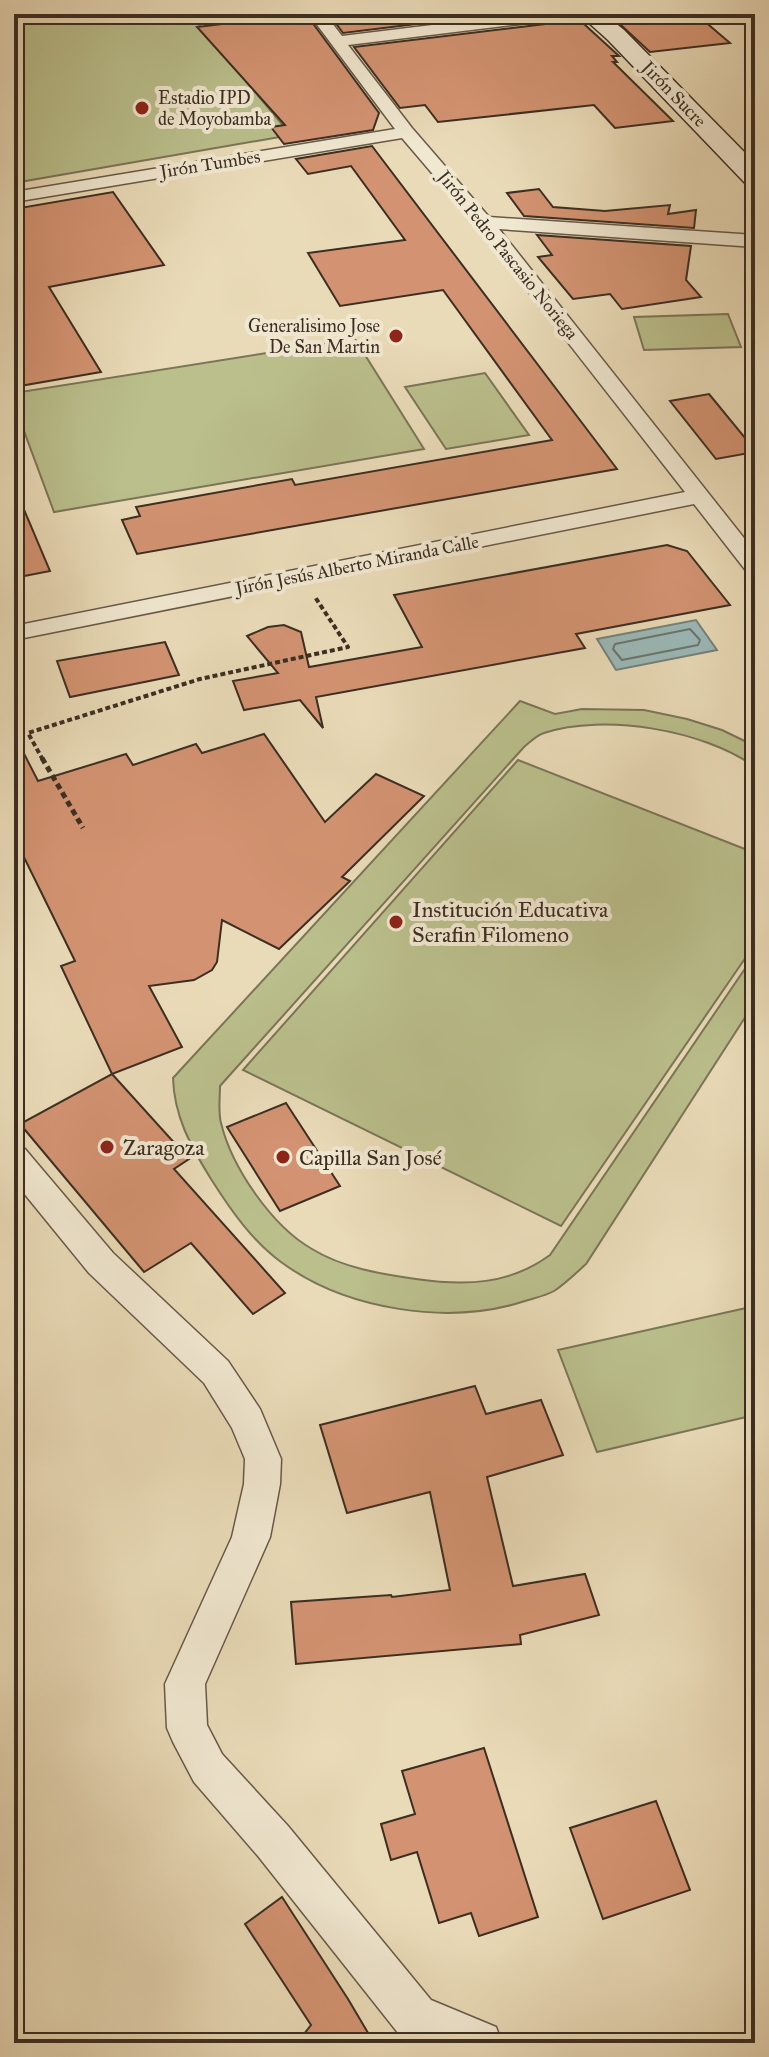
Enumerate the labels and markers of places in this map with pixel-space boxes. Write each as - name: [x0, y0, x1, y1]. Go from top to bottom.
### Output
- place label: Estadio IPD de Moyobamba: [158, 87, 271, 130]
- marker: Estadio IPD de Moyobamba: [133, 99, 151, 117]
- place label: Generalisimo Jose De San Martin: [248, 315, 380, 358]
- marker: Generalisimo Jose De San Martin: [387, 327, 405, 345]
- place label: Institución Educativa Serafin Filomeno: [412, 896, 609, 948]
- marker: Institución Educativa Serafin Filomeno: [387, 913, 405, 931]
- place label: Zaragoza: [123, 1134, 205, 1161]
- marker: Zaragoza: [98, 1138, 116, 1156]
- place label: Capilla San José: [299, 1144, 443, 1171]
- marker: Capilla San José: [274, 1148, 292, 1166]

